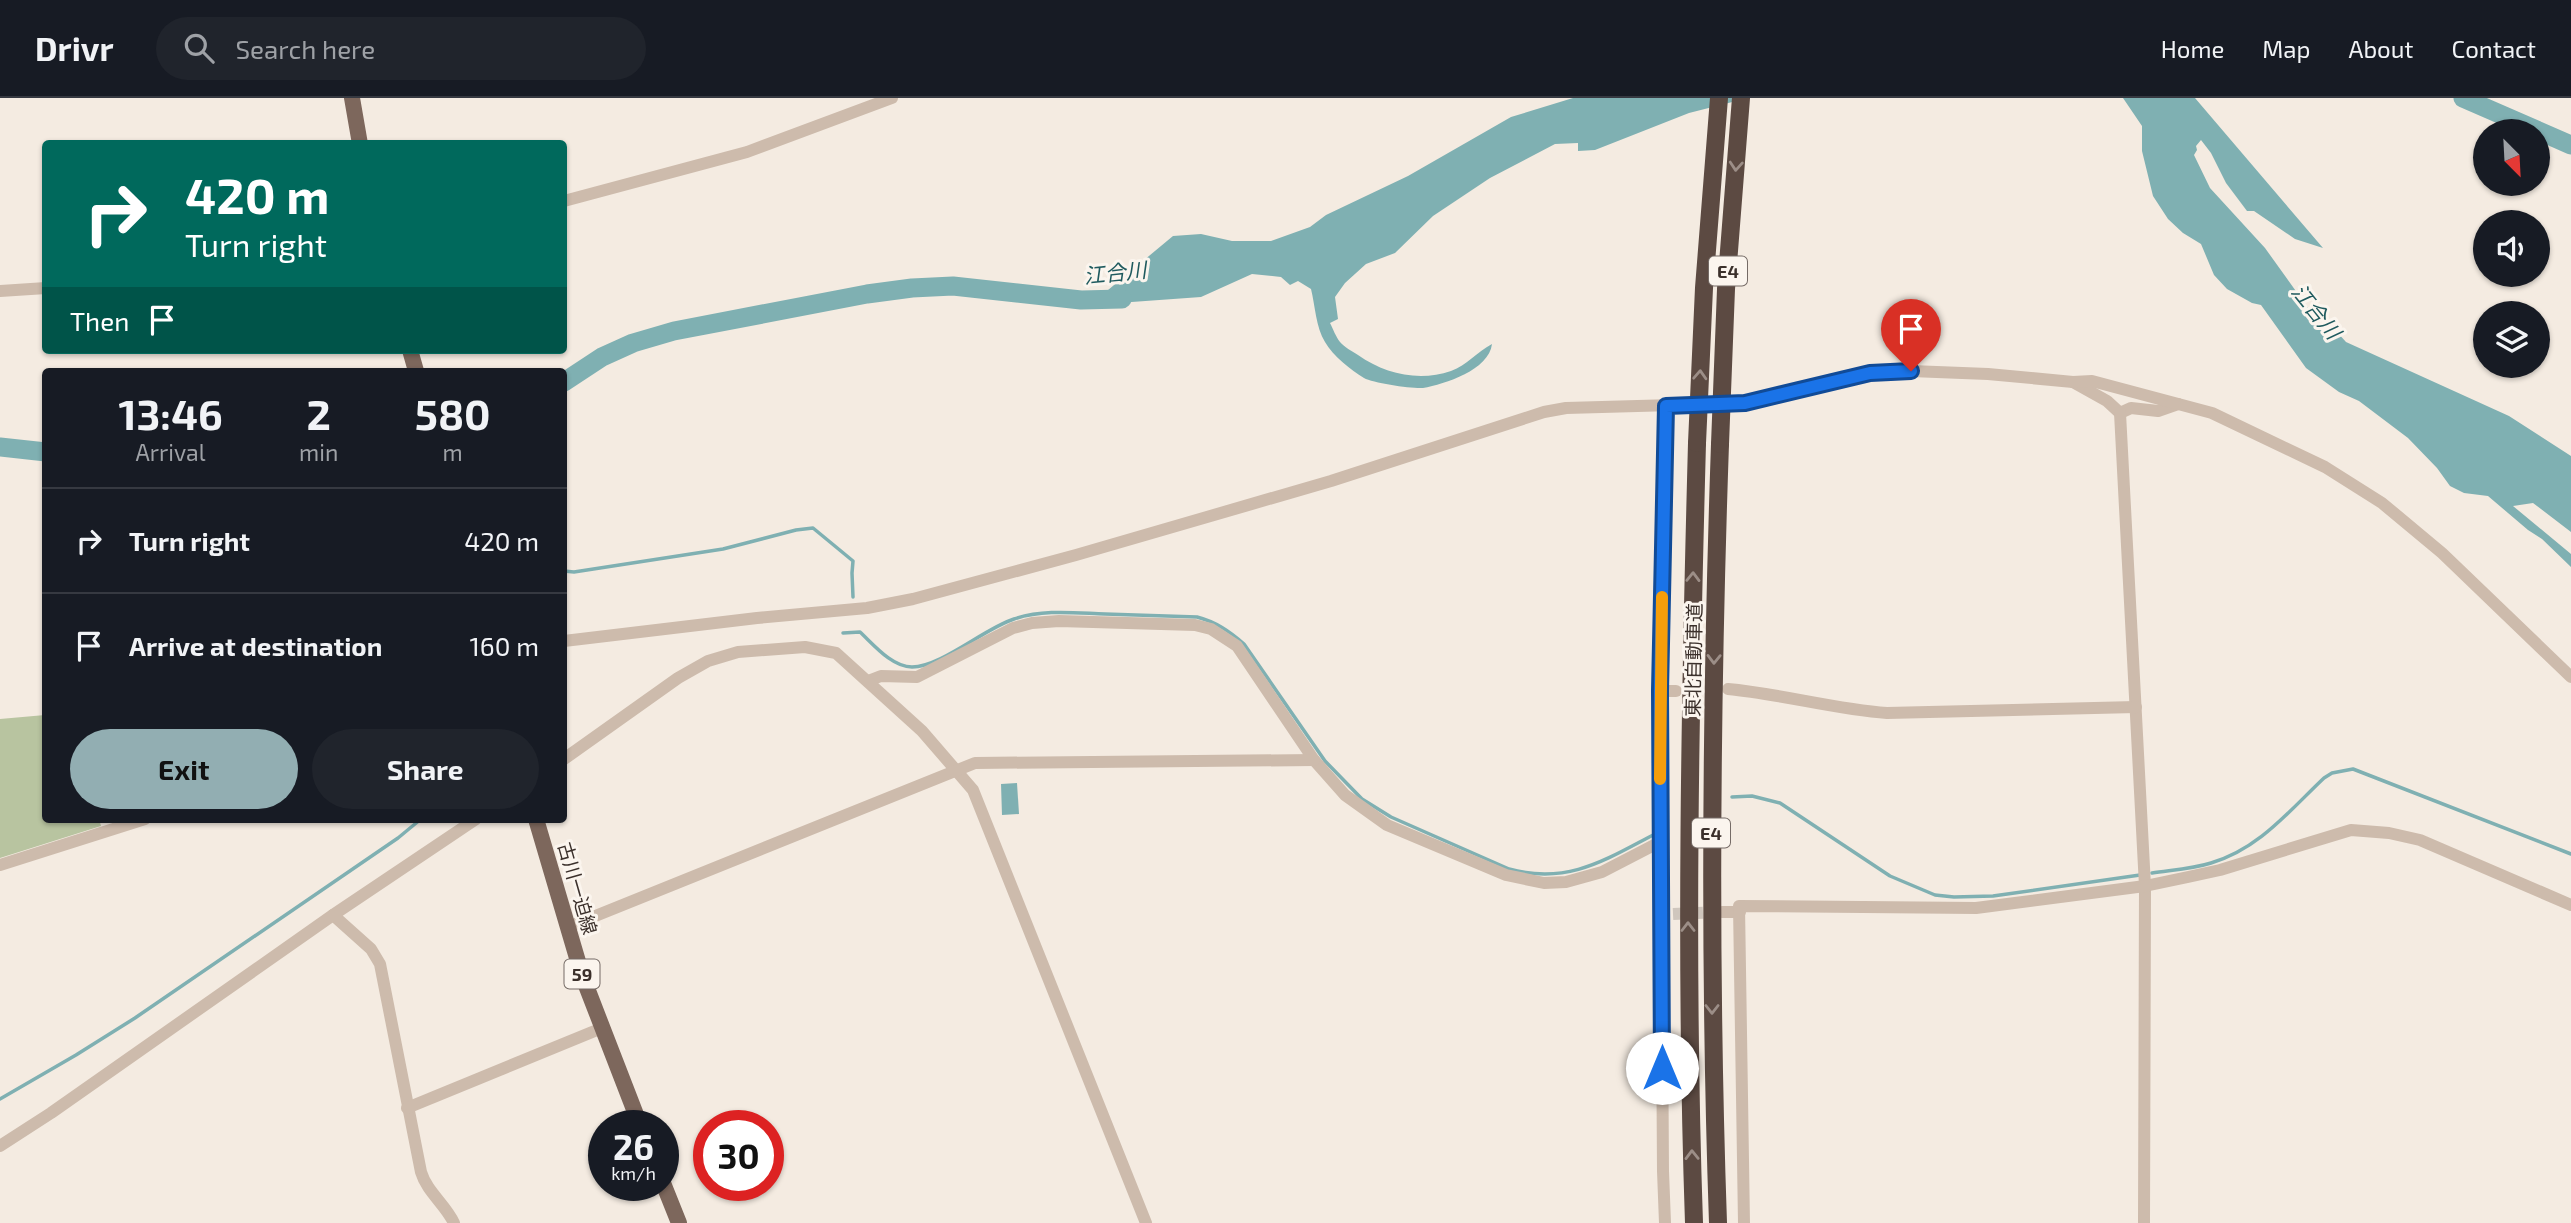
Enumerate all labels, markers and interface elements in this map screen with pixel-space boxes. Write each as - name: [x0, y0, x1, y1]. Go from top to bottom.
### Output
- search box: [156, 17, 646, 80]
- text: Drivr: [35, 28, 114, 68]
- icon: search: [180, 29, 218, 67]
- text: Search here: [236, 33, 375, 64]
- text: Home: [2161, 34, 2224, 63]
- text: Map: [2262, 34, 2310, 63]
- text: About: [2348, 34, 2414, 63]
- text: Contact: [2452, 34, 2536, 63]
- north arrow: [2473, 119, 2550, 196]
- map controls: [2473, 119, 2550, 378]
- one-way arrow: [1729, 161, 1744, 172]
- text: 420 m: [185, 165, 329, 224]
- icon: right: [70, 168, 161, 259]
- button: sound: [2473, 210, 2550, 287]
- text: Turn right: [185, 225, 327, 263]
- water label: 江合川: [1082, 256, 1150, 288]
- road number: E4: [1709, 256, 1747, 286]
- water label: 江合川: [2287, 279, 2348, 345]
- pin: [1881, 299, 1941, 371]
- icon: arrive: [143, 301, 181, 339]
- button: layers: [2473, 301, 2550, 378]
- text: Then: [70, 305, 129, 336]
- icon: arrive: [1892, 310, 1930, 348]
- one-way arrow: [1692, 369, 1707, 380]
- text: 13:46: [118, 388, 223, 438]
- text: 2: [307, 388, 331, 438]
- text: 580: [415, 388, 491, 438]
- text: Arrival: [136, 438, 206, 466]
- text: min: [299, 438, 338, 466]
- text: m: [443, 438, 463, 466]
- icon: right: [70, 522, 108, 560]
- text: Turn right: [129, 525, 250, 556]
- text: 420 m: [464, 525, 539, 556]
- one-way arrow: [1686, 572, 1701, 583]
- street label: 東北自動車道: [1681, 603, 1705, 717]
- icon: arrive: [70, 627, 108, 665]
- text: Arrive at destination: [129, 630, 382, 661]
- text: 160 m: [470, 630, 539, 661]
- one-way arrow: [1706, 654, 1721, 665]
- button: Exit: [70, 729, 298, 809]
- button: Share: [312, 729, 539, 809]
- road number: E4: [1692, 818, 1730, 848]
- street label: 古川一迫線: [554, 839, 602, 937]
- one-way arrow: [1680, 922, 1696, 932]
- road number: 59: [564, 960, 600, 988]
- one-way arrow: [1704, 1004, 1720, 1015]
- position arrow: [1625, 1031, 1699, 1105]
- speed limit sign: 30: [693, 1110, 784, 1201]
- text: 26: [613, 1125, 654, 1167]
- one-way arrow: [1684, 1149, 1699, 1160]
- text: km/h: [611, 1162, 656, 1184]

